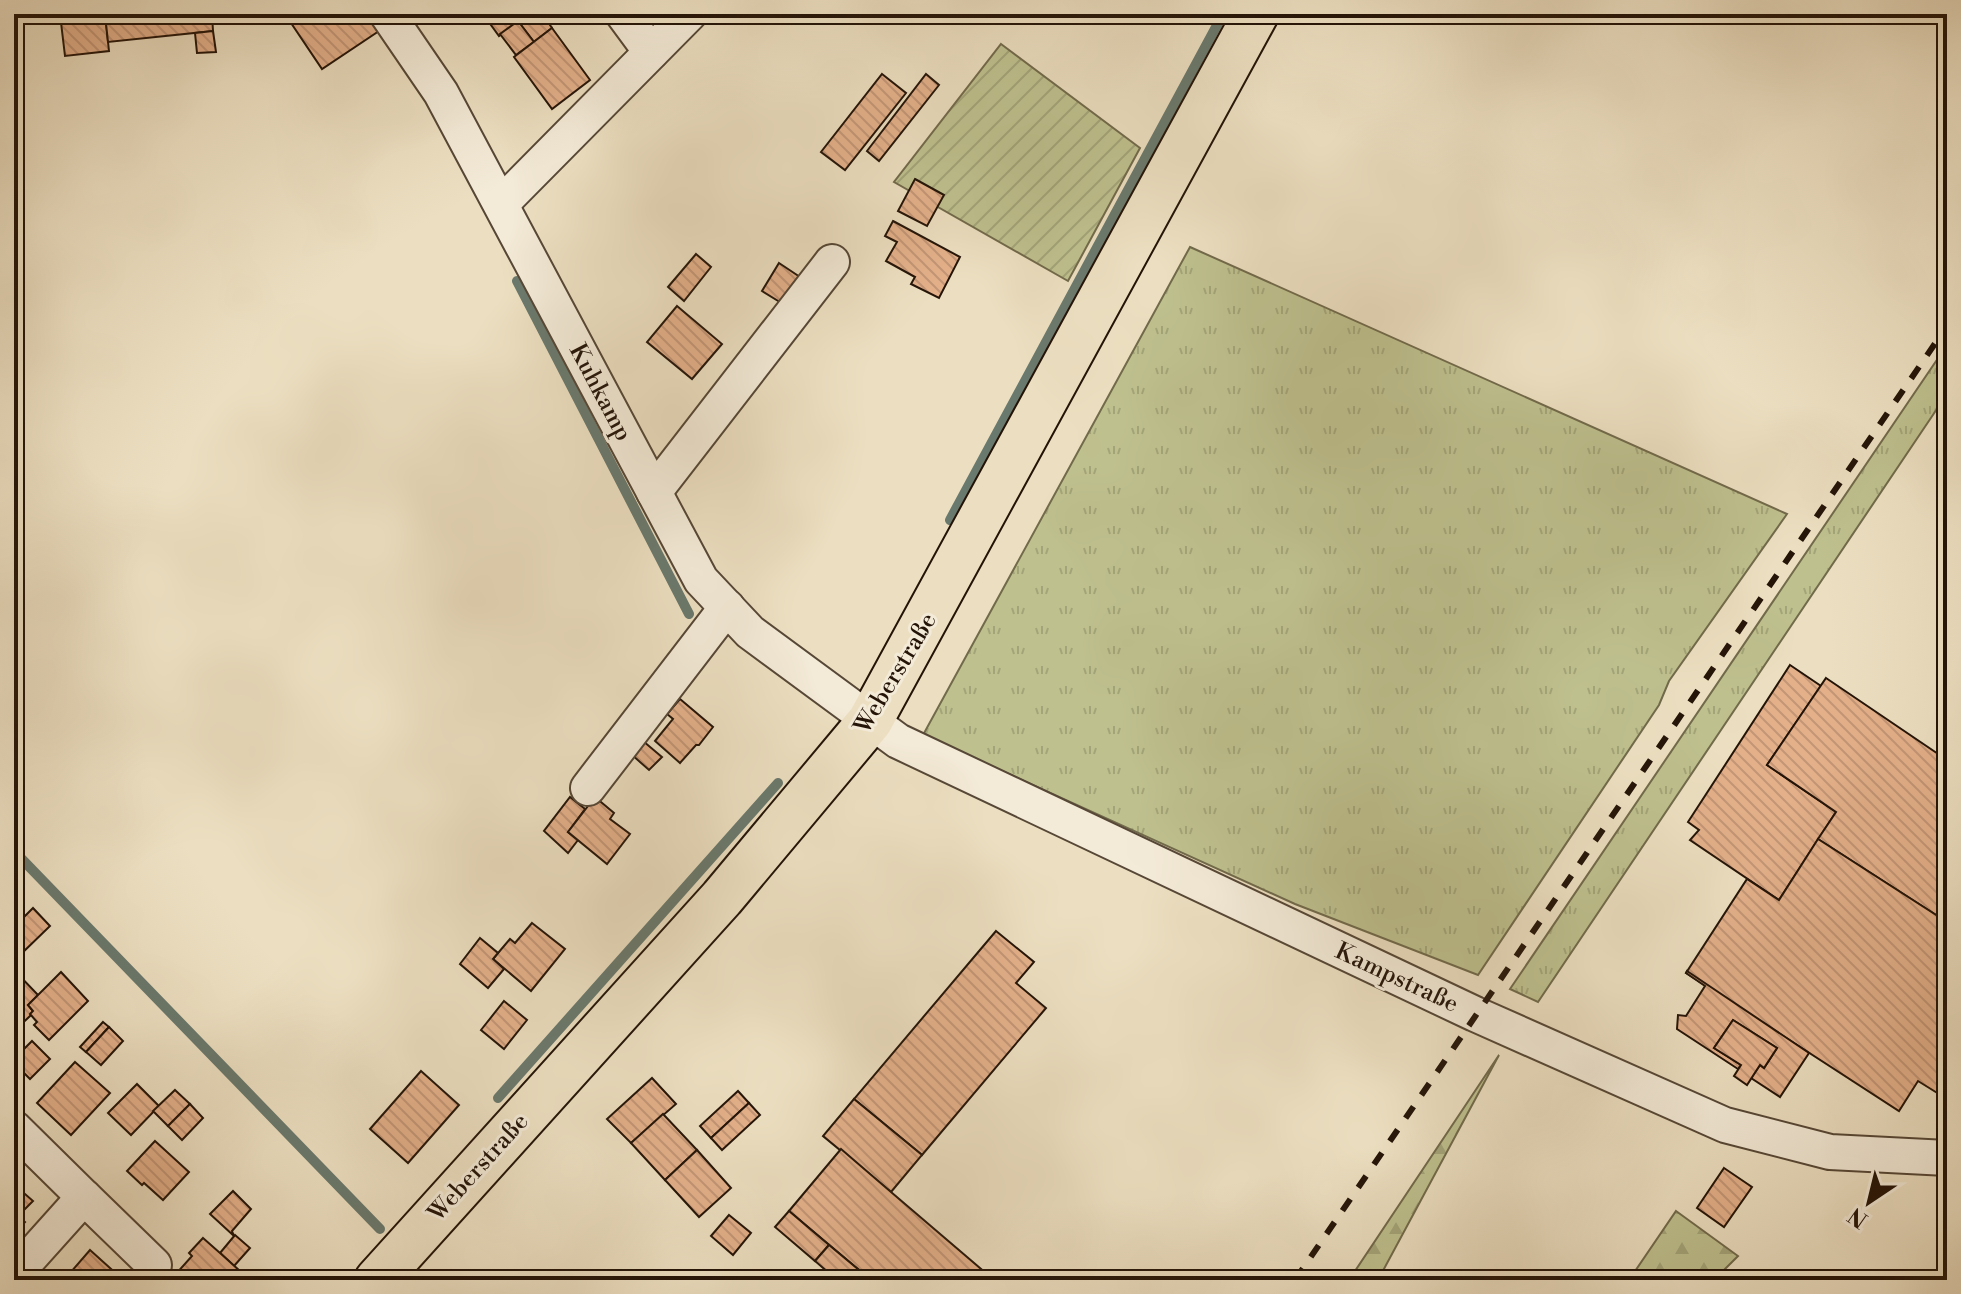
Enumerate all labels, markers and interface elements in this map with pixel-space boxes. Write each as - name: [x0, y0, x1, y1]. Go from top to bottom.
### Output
- street label: Kuhkamp: [562, 339, 638, 446]
- street label: Weberstraße: [848, 608, 944, 740]
- street label: Kampstraße: [1330, 936, 1463, 1020]
- street label: Weberstraße: [422, 1107, 535, 1229]
- north arrow: [1829, 1162, 1909, 1242]
- text: N: [1843, 1201, 1873, 1233]

